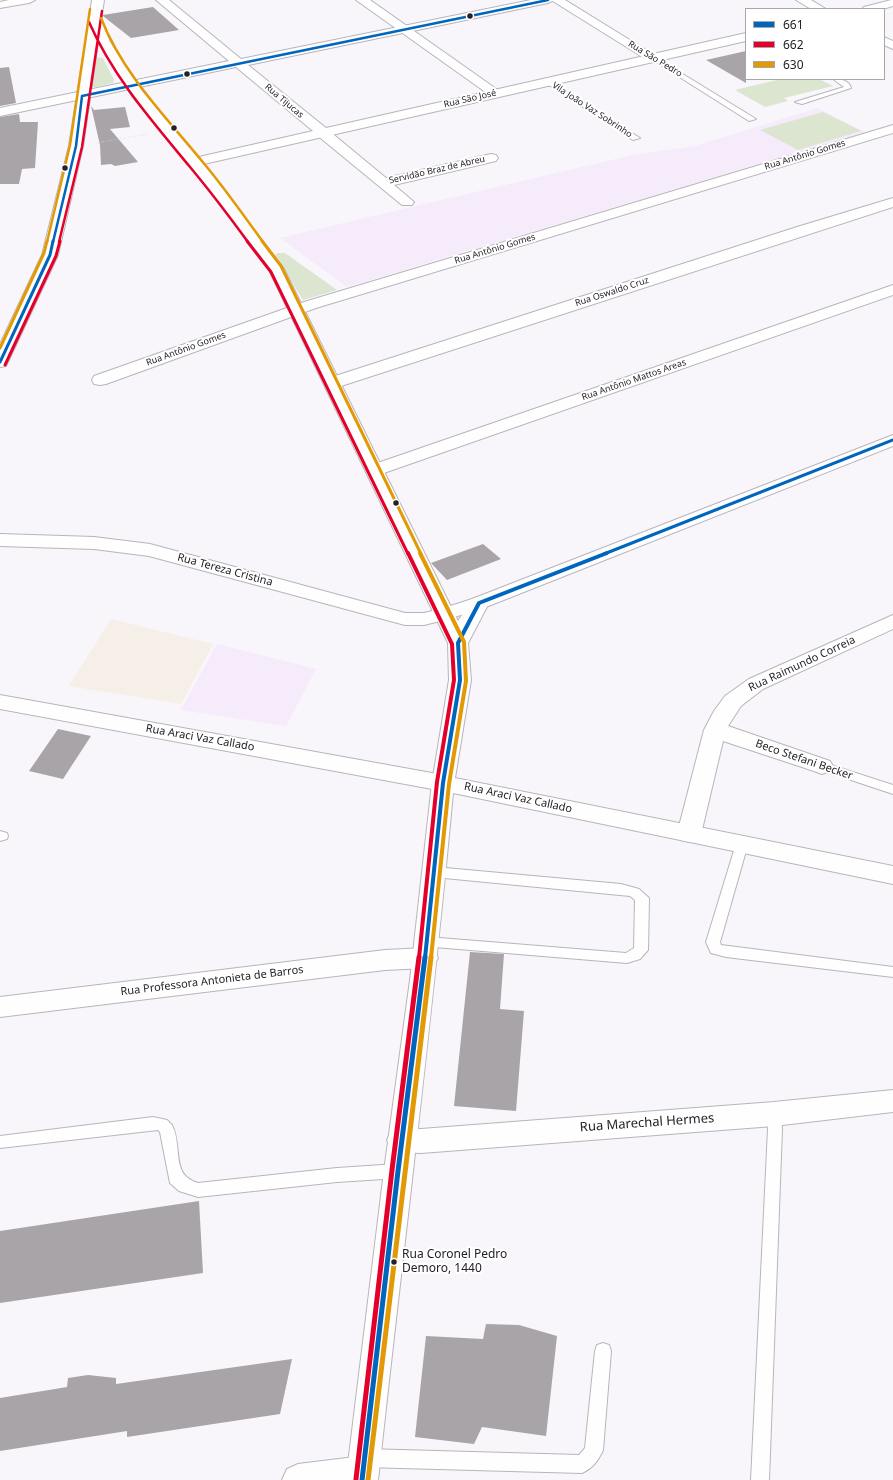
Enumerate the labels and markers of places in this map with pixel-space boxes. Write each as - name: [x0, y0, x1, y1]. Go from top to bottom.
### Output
- unlabelled marker: [465, 11, 475, 21]
- unlabelled marker: [182, 69, 192, 79]
- unlabelled marker: [169, 123, 179, 133]
- unlabelled marker: [60, 163, 70, 173]
- unlabelled marker: [391, 498, 401, 508]
- place label: Rua Coronel Pedro Demoro, 1440: [402, 1248, 507, 1276]
- marker: Rua Coronel Pedro Demoro, 1440: [389, 1257, 399, 1267]

